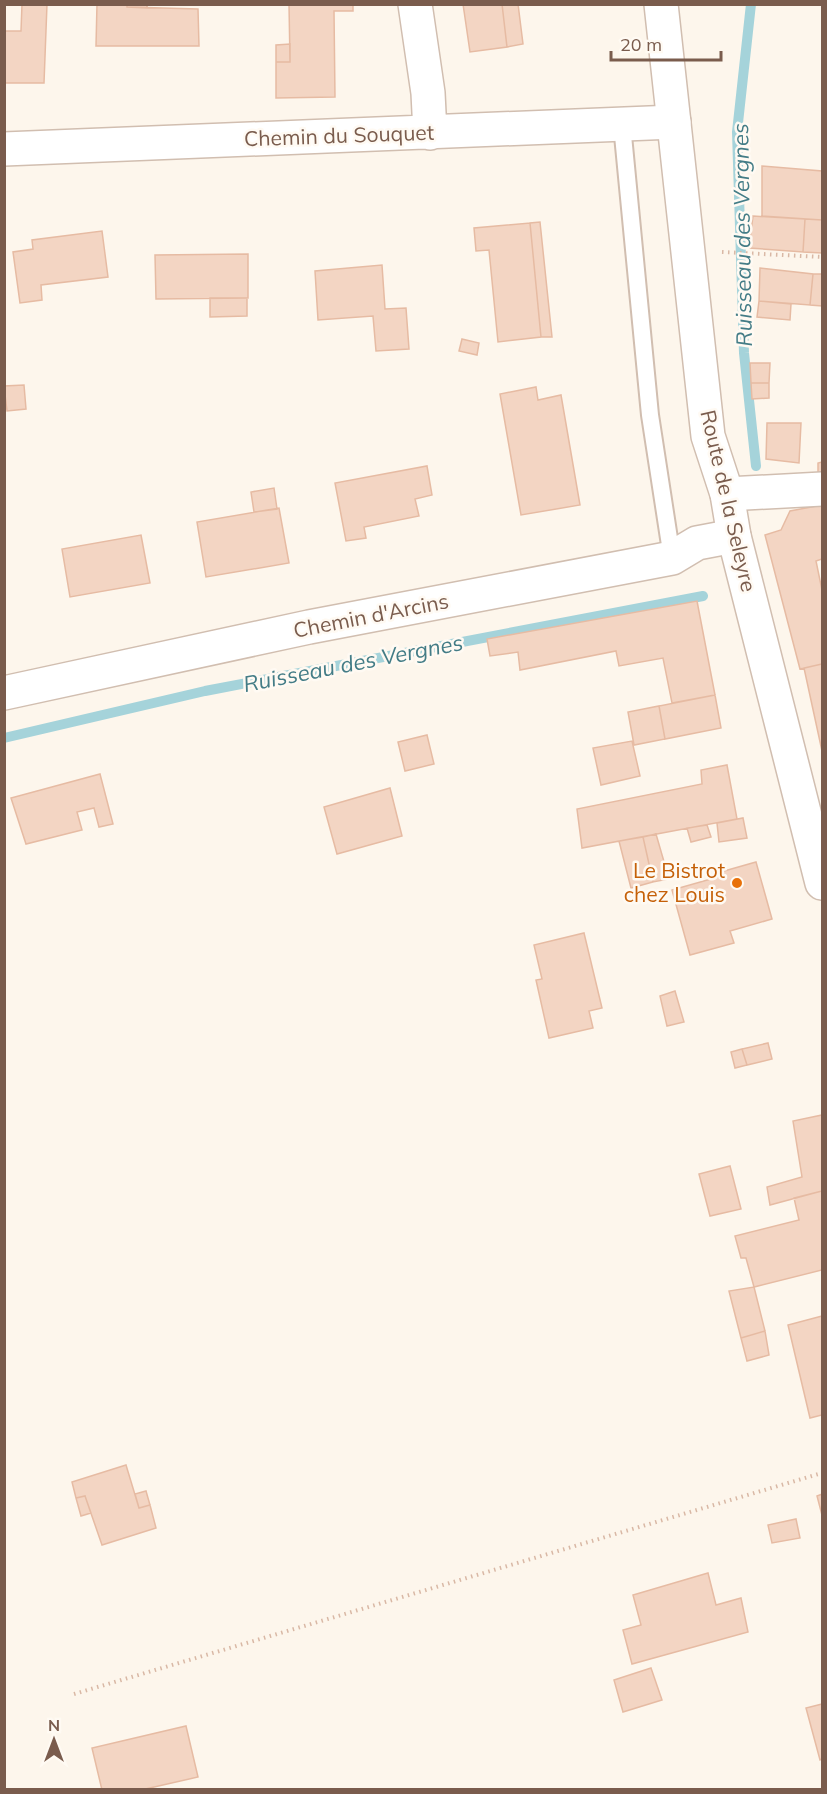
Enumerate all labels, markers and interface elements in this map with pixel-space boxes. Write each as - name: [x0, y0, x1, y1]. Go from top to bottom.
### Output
- scale bar: [611, 24, 720, 62]
- text: 20 m: [620, 33, 662, 56]
- street label: Chemin du Souquet: [243, 119, 434, 151]
- water label: Ruisseau des Vergnes: [726, 123, 758, 347]
- street label: Route de la Seleyre: [695, 407, 763, 594]
- street label: Chemin d'Arcins: [291, 587, 451, 643]
- water label: Ruisseau des Vergnes: [241, 628, 465, 698]
- place label: Le Bistrot chez Louis: [624, 857, 725, 907]
- marker: Le Bistrot chez Louis: [730, 876, 744, 890]
- north arrow: [24, 1710, 84, 1770]
- text: N: [48, 1715, 60, 1735]

